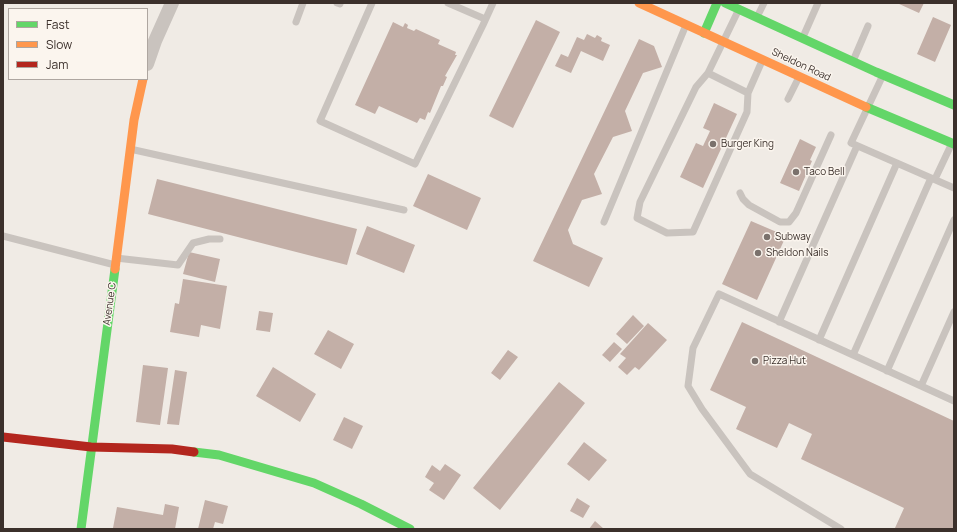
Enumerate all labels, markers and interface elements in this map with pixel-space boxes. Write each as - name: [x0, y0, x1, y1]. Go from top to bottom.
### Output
- legend: [8, 8, 148, 80]
- text: Fast: [46, 16, 70, 33]
- text: Slow: [46, 36, 72, 53]
- street label: Sheldon Road: [770, 46, 832, 84]
- text: Jam: [46, 56, 68, 73]
- place label: Burger King: [721, 138, 774, 150]
- marker: Burger King: [708, 139, 718, 149]
- place label: Taco Bell: [804, 166, 845, 178]
- marker: Taco Bell: [791, 167, 801, 177]
- place label: Subway: [775, 231, 811, 243]
- marker: Subway: [762, 232, 772, 242]
- place label: Sheldon Nails: [766, 247, 828, 259]
- marker: Sheldon Nails: [753, 248, 763, 258]
- street label: Avenue C: [101, 282, 119, 326]
- place label: Pizza Hut: [763, 355, 806, 367]
- marker: Pizza Hut: [750, 356, 760, 366]

